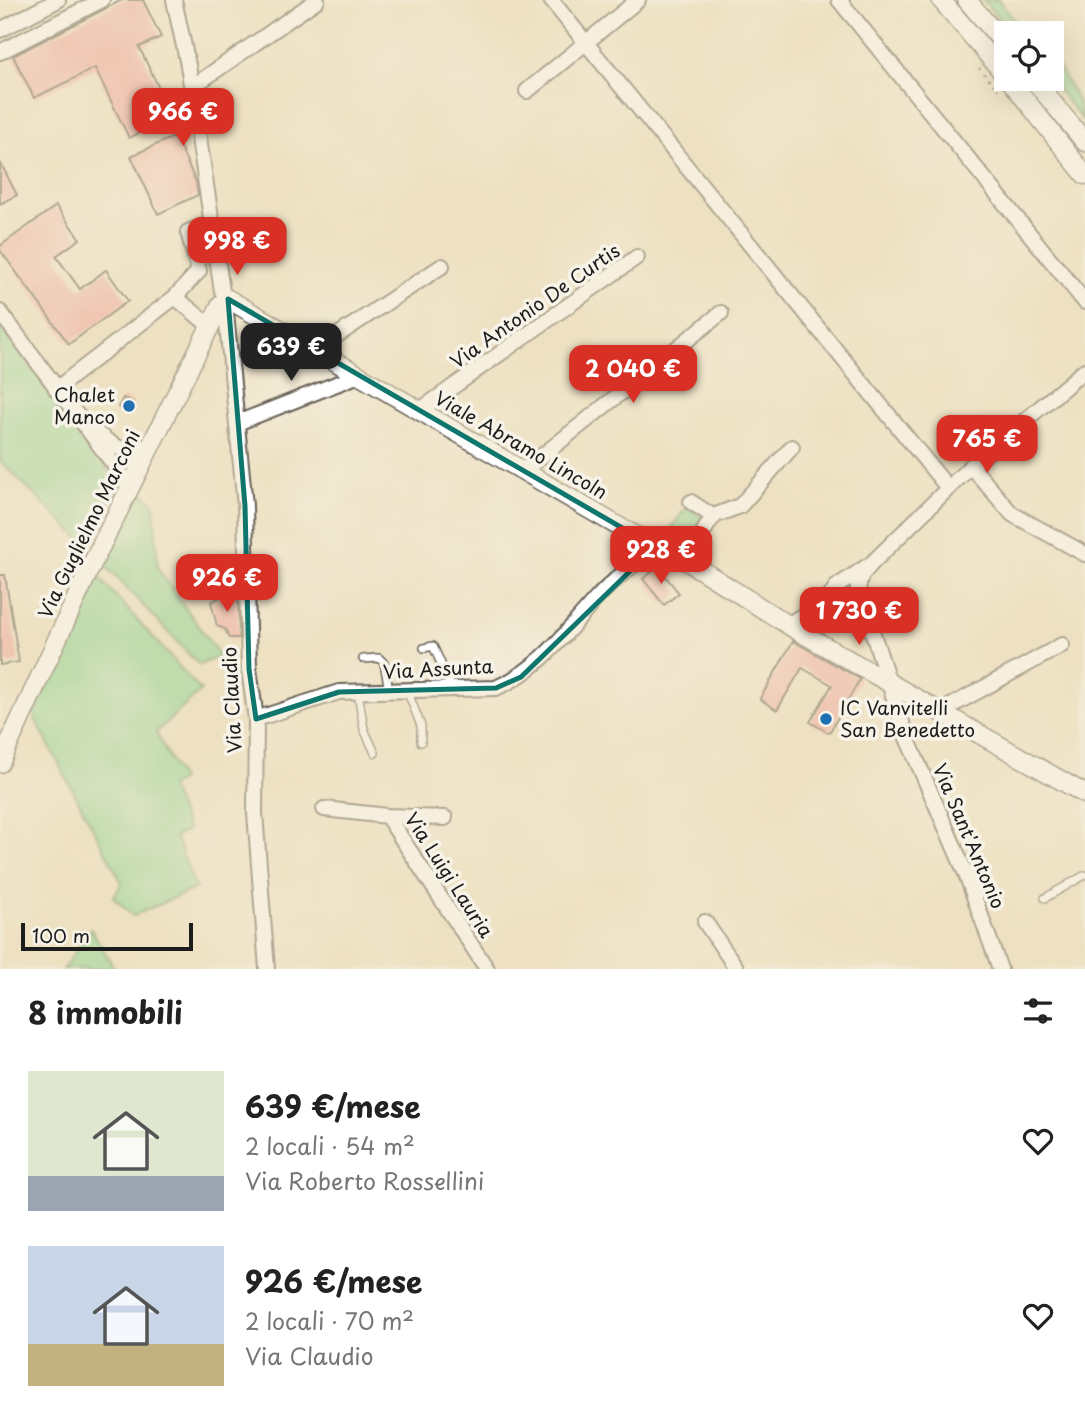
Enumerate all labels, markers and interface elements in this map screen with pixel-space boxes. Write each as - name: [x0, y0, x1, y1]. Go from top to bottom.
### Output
- map controls: [994, 21, 1064, 91]
- button: locate: [994, 21, 1064, 91]
- pin: 966 €: [134, 88, 232, 148]
- text: 966 €: [148, 93, 218, 128]
- pin: 998 €: [188, 218, 286, 277]
- text: 998 €: [204, 222, 270, 257]
- street label: Via Antonio De Curtis: [444, 236, 625, 374]
- pin: 639 €: [242, 324, 340, 383]
- text: 639 €: [257, 328, 325, 363]
- pin: 2 040 €: [568, 346, 698, 405]
- text: 2 040 €: [585, 350, 681, 385]
- place label: Chalet Manco: [54, 380, 115, 430]
- street label: Viale Abramo Lincoln: [430, 383, 613, 505]
- marker: Chalet Manco: [121, 398, 137, 414]
- pin: 765 €: [938, 416, 1036, 475]
- text: 765 €: [953, 420, 1021, 455]
- street label: Via Guglielmo Marconi: [30, 424, 146, 623]
- pin: 928 €: [612, 526, 710, 586]
- text: 928 €: [626, 531, 696, 566]
- pin: 926 €: [178, 554, 276, 614]
- text: 926 €: [192, 559, 262, 594]
- pin: 1 730 €: [794, 588, 924, 647]
- text: 1 730 €: [816, 592, 902, 627]
- street label: Via Claudio: [214, 646, 248, 754]
- street label: Via Assunta: [382, 651, 494, 685]
- place label: IC Vanvitelli San Benedetto: [840, 693, 975, 743]
- marker: IC Vanvitelli San Benedetto: [818, 711, 834, 727]
- street label: Via Sant'Antonio: [927, 759, 1013, 913]
- street label: Via Luigi Lauria: [399, 806, 501, 943]
- scale bar: [21, 920, 192, 952]
- text: 100 m: [32, 921, 90, 949]
- text: 8 immobili: [28, 989, 182, 1034]
- icon: filters: [1019, 992, 1057, 1030]
- text: 639 €/mese: [245, 1083, 421, 1128]
- icon: home: [84, 1099, 168, 1183]
- icon: heart: [1019, 1122, 1057, 1160]
- text: 2 locali · 54 m²: [245, 1128, 415, 1163]
- text: Via Roberto Rossellini: [245, 1163, 485, 1198]
- text: 926 €/mese: [245, 1258, 422, 1303]
- icon: home: [84, 1274, 168, 1358]
- icon: heart: [1019, 1297, 1057, 1335]
- text: 2 locali · 70 m²: [245, 1303, 414, 1338]
- text: Via Claudio: [245, 1338, 374, 1373]

